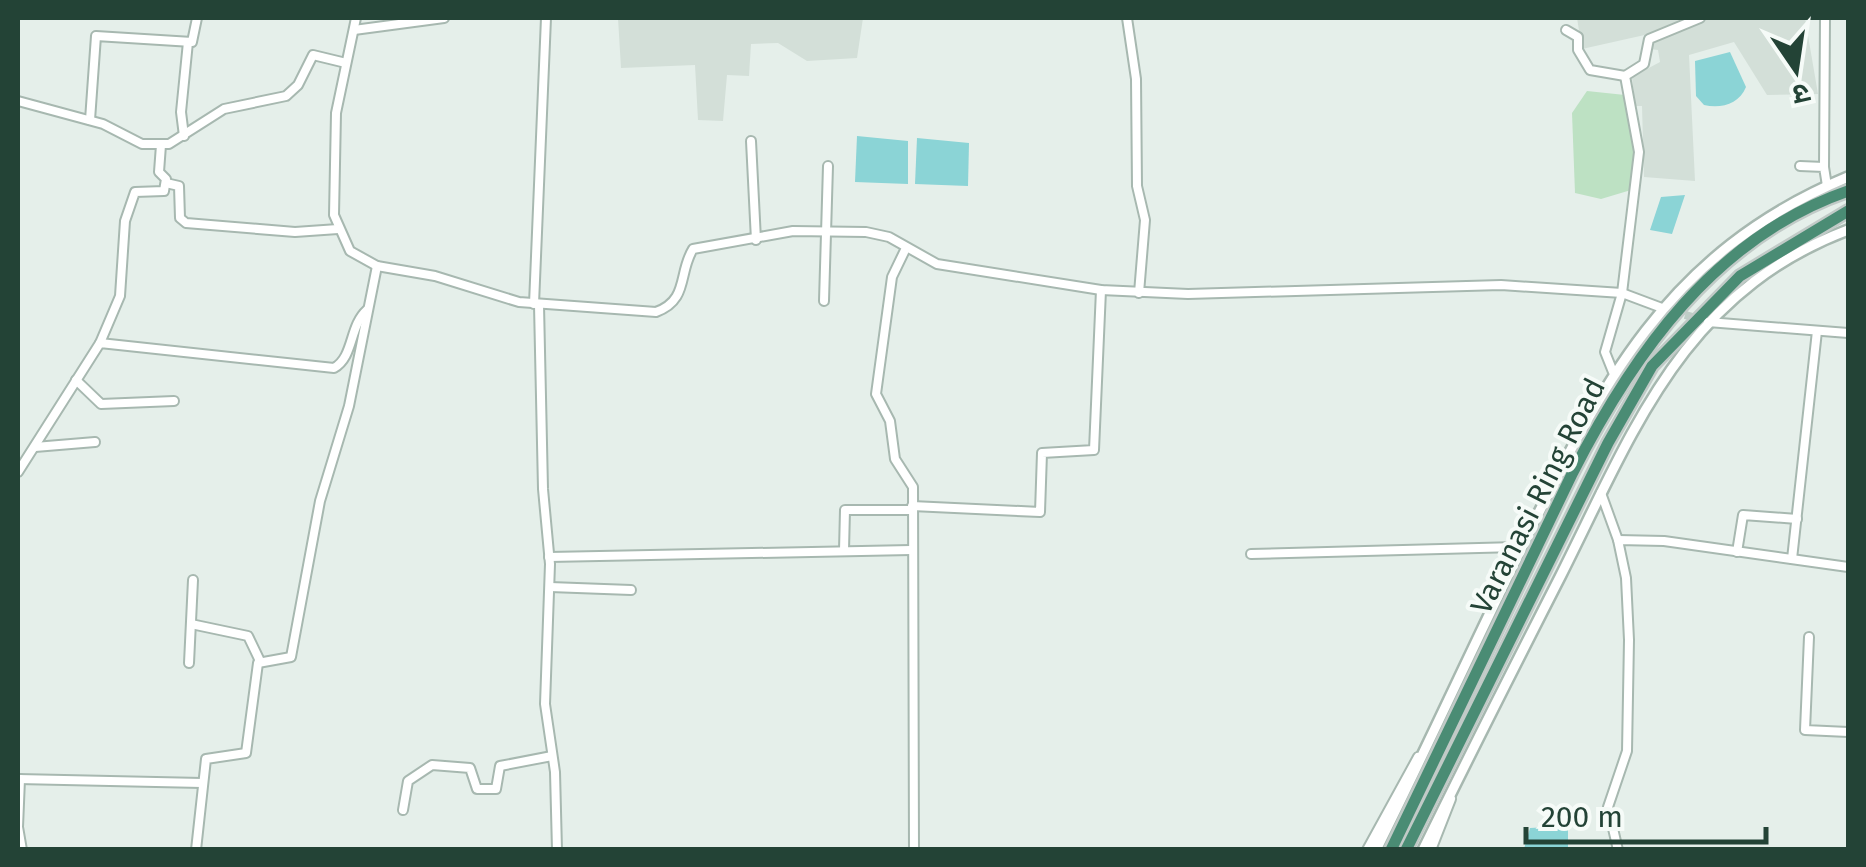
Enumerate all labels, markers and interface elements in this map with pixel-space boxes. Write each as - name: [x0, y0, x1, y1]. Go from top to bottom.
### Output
- north arrow: [1746, 20, 1846, 120]
- text: उ: [1789, 76, 1813, 112]
- street label: Varanasi Ring Road: [1463, 372, 1613, 620]
- scale bar: [1526, 782, 1766, 844]
- text: 200 m: [1541, 799, 1623, 835]

